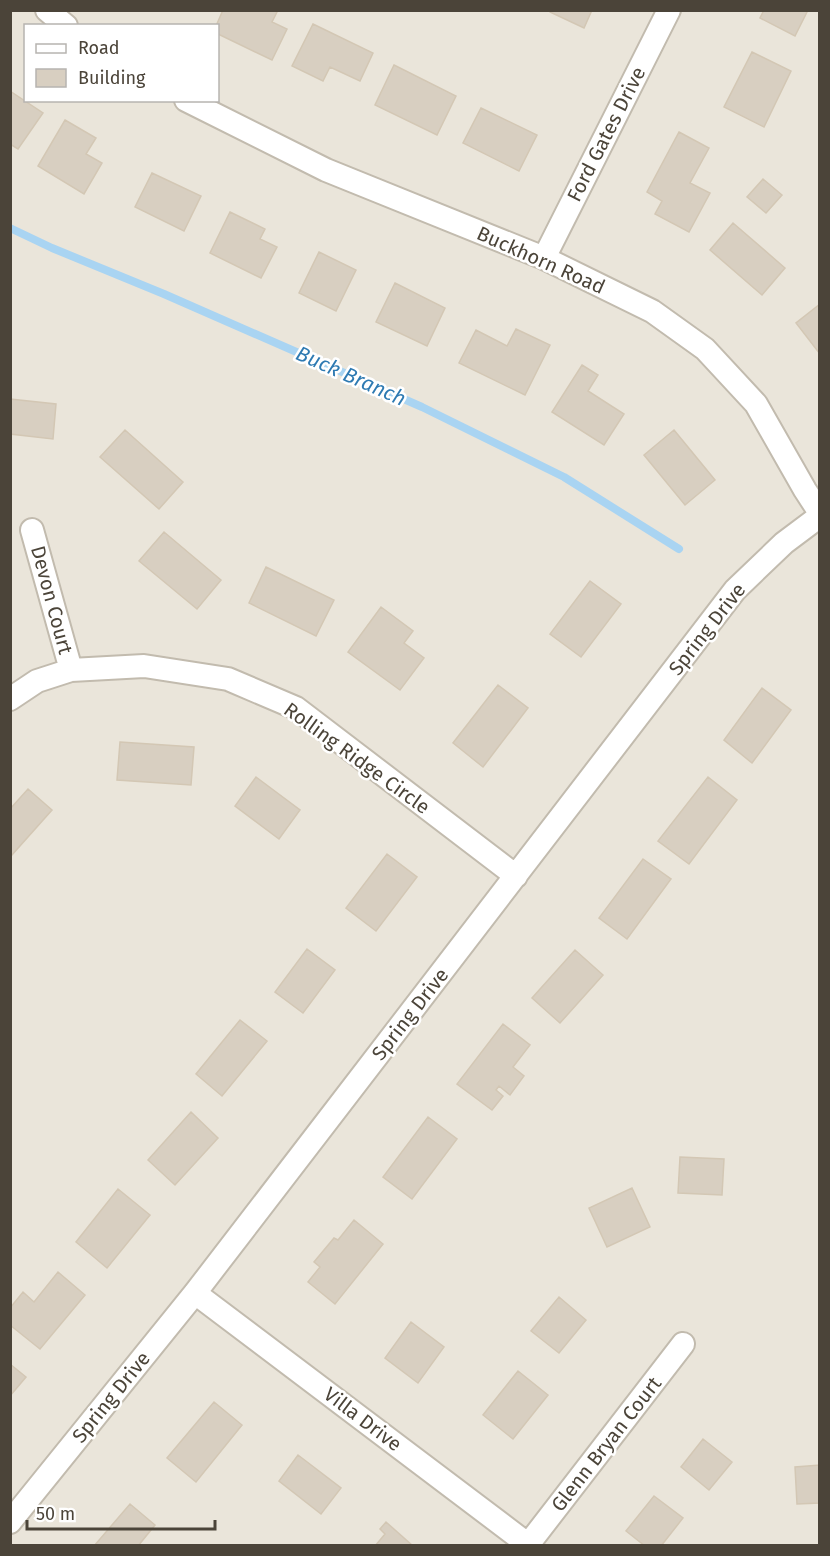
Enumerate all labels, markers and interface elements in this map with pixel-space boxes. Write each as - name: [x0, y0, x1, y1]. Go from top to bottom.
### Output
- legend: [24, 24, 219, 102]
- text: Road: [78, 37, 120, 59]
- street label: Ford Gates Drive: [562, 63, 650, 205]
- text: Building: [78, 67, 146, 89]
- street label: Buckhorn Road: [473, 221, 609, 299]
- water label: Buck Branch: [292, 340, 410, 412]
- street label: Devon Court: [26, 543, 78, 658]
- street label: Spring Drive: [664, 578, 750, 680]
- street label: Rolling Ridge Circle: [279, 697, 435, 819]
- street label: Spring Drive: [367, 963, 453, 1065]
- street label: Spring Drive: [67, 1347, 155, 1447]
- street label: Glenn Bryan Court: [546, 1371, 667, 1516]
- street label: Villa Drive: [319, 1382, 407, 1456]
- scale bar: [27, 1493, 214, 1531]
- text: 50 m: [36, 1503, 75, 1525]

